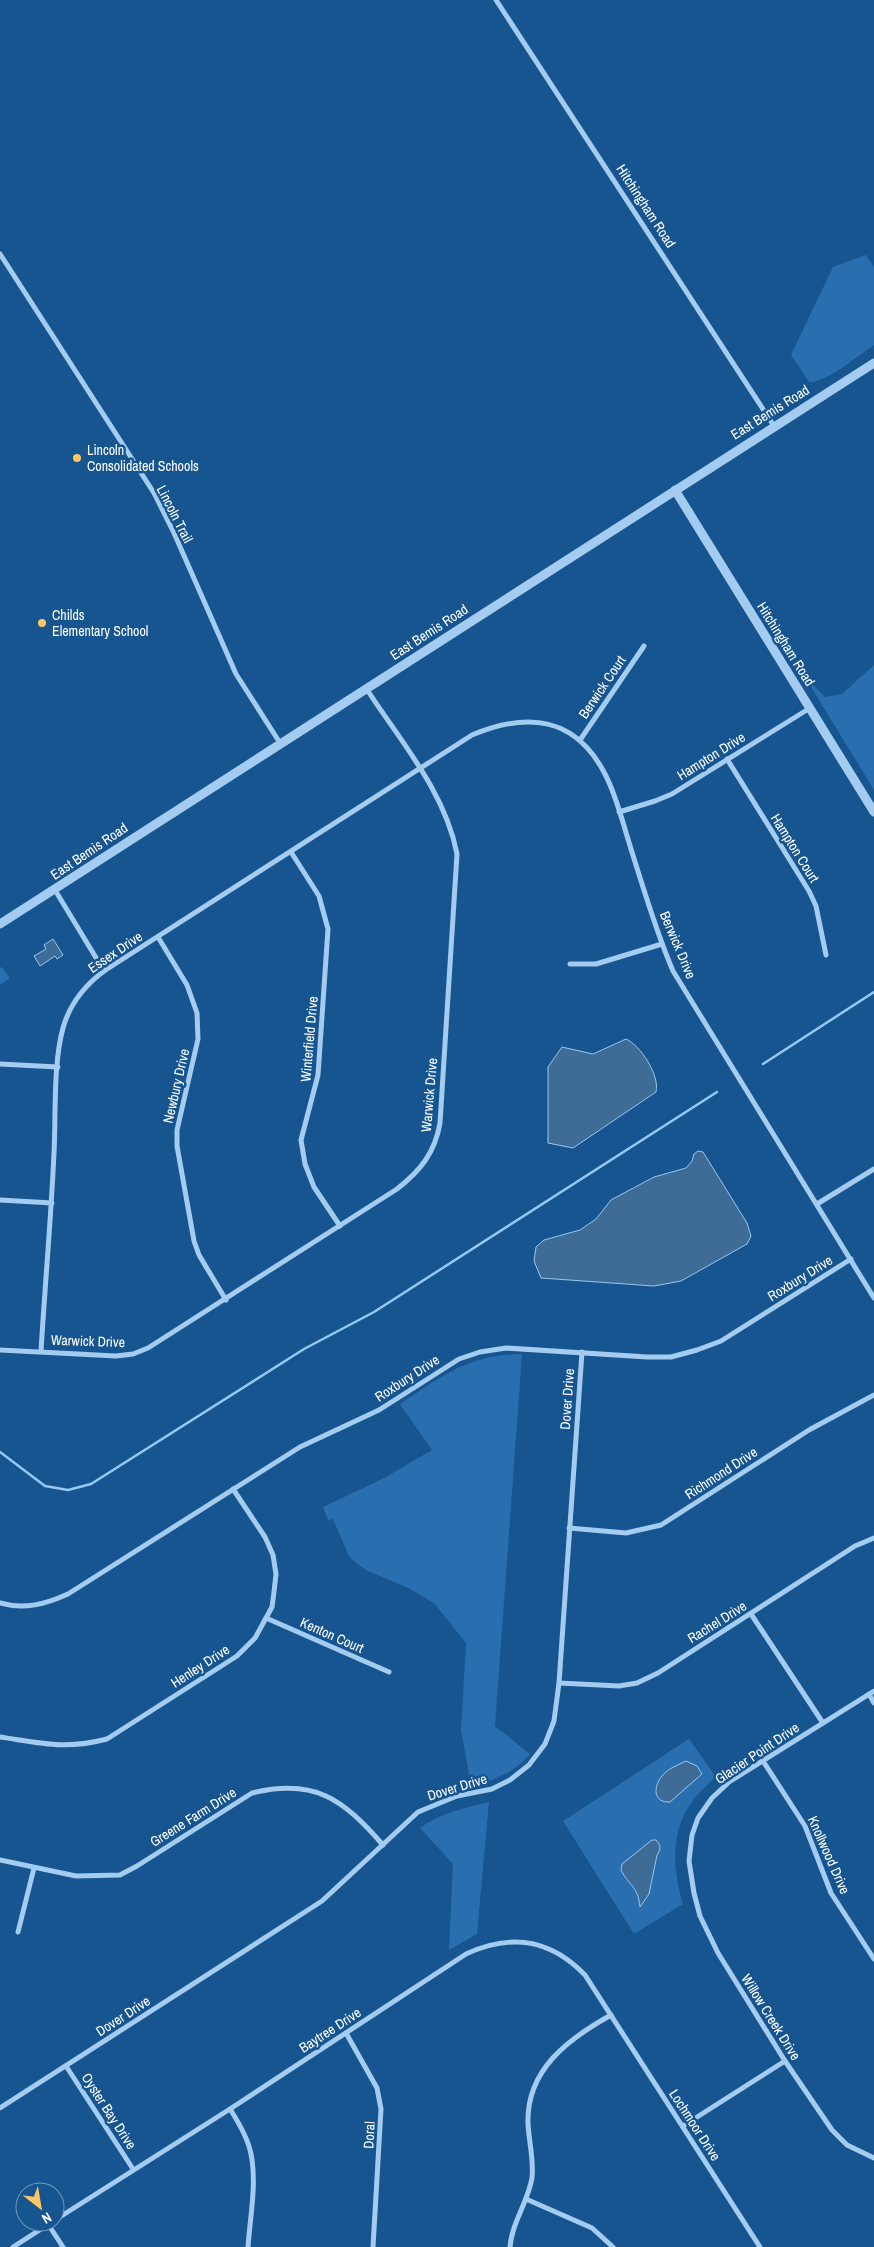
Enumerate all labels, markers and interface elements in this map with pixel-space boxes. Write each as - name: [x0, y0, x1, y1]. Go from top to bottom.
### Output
- street label: Hitchingham Road: [612, 161, 680, 251]
- street label: East Bemis Road: [727, 381, 813, 443]
- place label: Lincoln Consolidated Schools: [87, 441, 199, 475]
- marker: Lincoln Consolidated Schools: [71, 452, 83, 464]
- street label: Lincoln Trail: [153, 482, 197, 546]
- street label: Hitchingham Road: [753, 599, 819, 689]
- street label: East Bemis Road: [387, 600, 471, 664]
- place label: Childs Elementary School: [52, 606, 148, 640]
- marker: Childs Elementary School: [36, 617, 48, 629]
- street label: Berwick Court: [574, 652, 630, 722]
- street label: Hampton Drive: [673, 728, 749, 784]
- street label: Hampton Court: [767, 810, 823, 886]
- street label: East Bemis Road: [47, 819, 131, 883]
- street label: Berwick Drive: [656, 909, 700, 981]
- street label: Essex Drive: [84, 927, 146, 977]
- street label: Winterfield Drive: [296, 995, 322, 1083]
- street label: Newbury Drive: [159, 1047, 193, 1125]
- street label: Warwick Drive: [417, 1057, 441, 1133]
- street label: Roxbury Drive: [764, 1251, 836, 1305]
- street label: Warwick Drive: [51, 1331, 125, 1351]
- street label: Roxbury Drive: [371, 1350, 443, 1406]
- street label: Dover Drive: [556, 1368, 578, 1430]
- street label: Richmond Drive: [681, 1443, 761, 1503]
- street label: Rachel Drive: [684, 1597, 750, 1647]
- street label: Kenton Court: [297, 1613, 367, 1657]
- street label: Henley Drive: [167, 1640, 233, 1692]
- street label: Glacier Point Drive: [711, 1718, 803, 1788]
- street label: Dover Drive: [425, 1769, 489, 1805]
- street label: Greene Farm Drive: [147, 1783, 239, 1851]
- street label: Knollwood Drive: [804, 1813, 854, 1897]
- street label: Willow Creek Drive: [737, 1971, 805, 2063]
- street label: Dover Drive: [92, 1992, 154, 2040]
- street label: Baytree Drive: [296, 2003, 364, 2057]
- street label: Oyster Bay Drive: [78, 2069, 140, 2153]
- street label: Lochmoor Drive: [665, 2086, 725, 2164]
- street label: Doral: [359, 2121, 379, 2149]
- north arrow: [15, 2182, 65, 2232]
- text: N: [39, 2208, 55, 2228]

